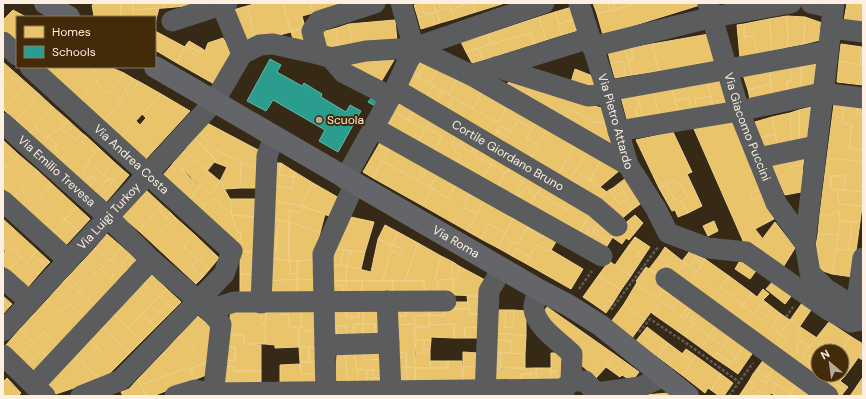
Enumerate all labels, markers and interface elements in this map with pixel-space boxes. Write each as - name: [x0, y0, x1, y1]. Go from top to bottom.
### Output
- legend: [16, 16, 156, 68]
- text: Homes: [52, 24, 91, 40]
- text: Schools: [52, 44, 96, 60]
- street label: Via Giacomo Puccini: [720, 71, 774, 184]
- street label: Via Pietro Attardo: [594, 72, 637, 173]
- place label: Scuola: [327, 112, 364, 128]
- marker: Scuola: [314, 115, 324, 125]
- street label: Cortile Giordano Bruno: [449, 116, 567, 195]
- street label: Via Andrea Costa: [90, 121, 172, 198]
- street label: Via Emilio Trevesa: [14, 132, 99, 210]
- street label: Via Luigi Turkoy: [74, 179, 144, 253]
- street label: Via Roma: [430, 222, 482, 262]
- north arrow: [810, 343, 850, 383]
- text: N: [818, 346, 832, 362]

